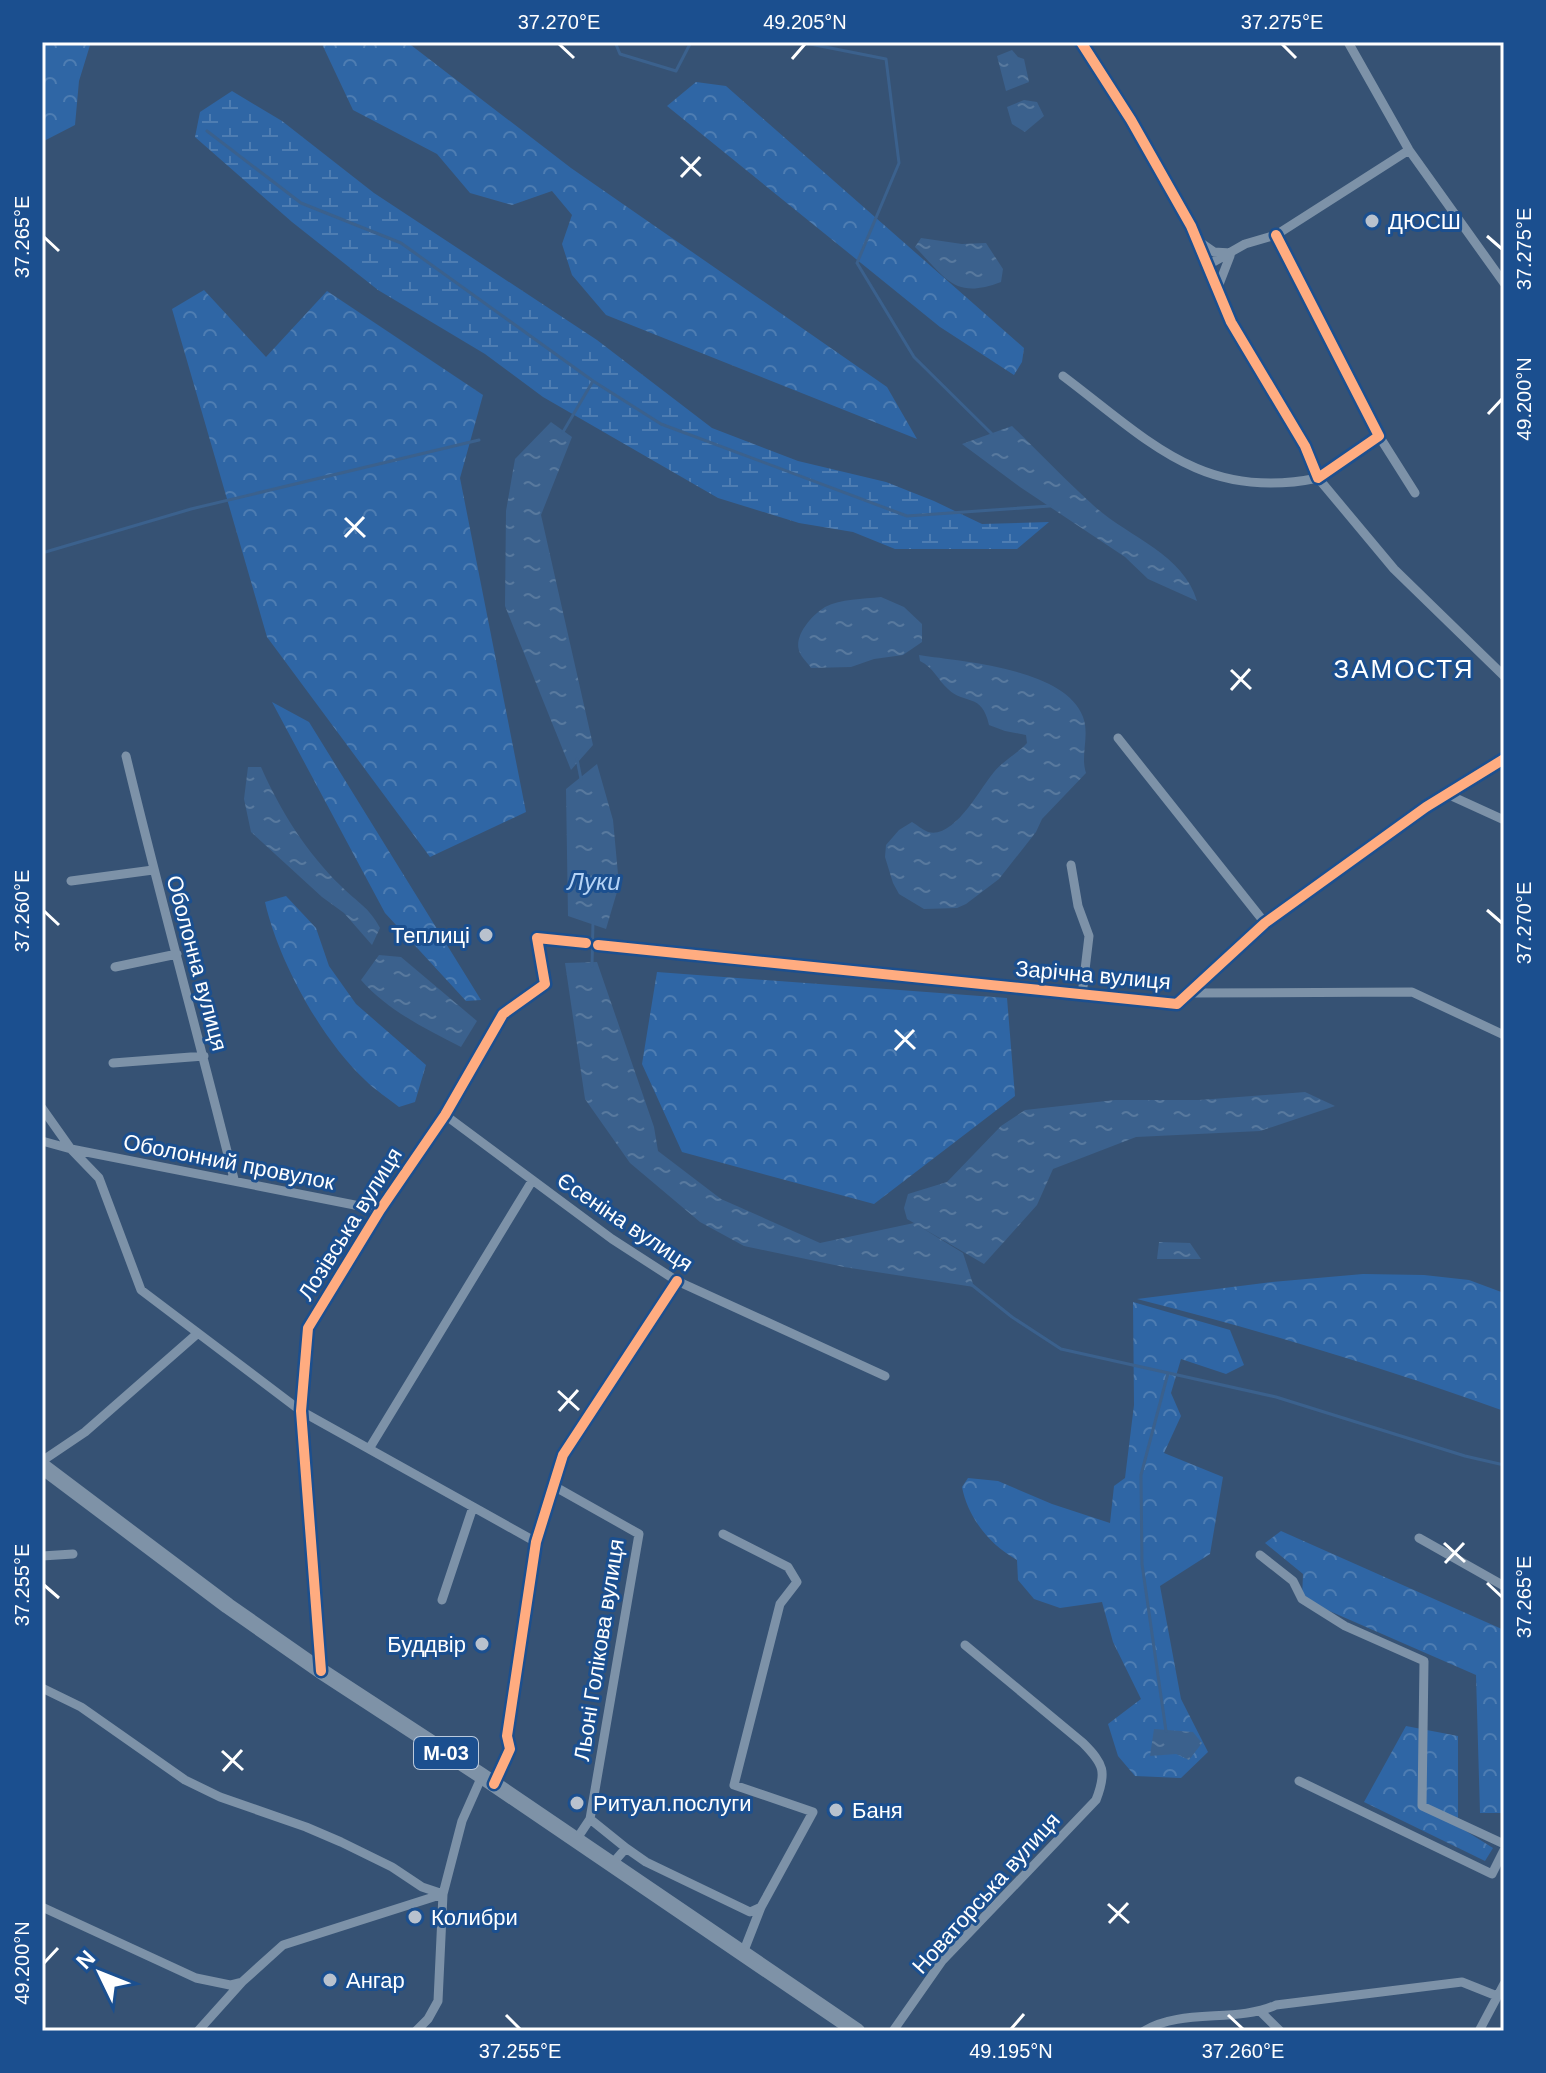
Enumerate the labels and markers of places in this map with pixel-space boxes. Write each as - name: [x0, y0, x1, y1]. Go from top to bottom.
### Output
- place label: ДЮСШ: [1388, 209, 1461, 234]
- marker: ДЮСШ: [1363, 212, 1381, 230]
- place label: Теплиці: [391, 923, 470, 948]
- marker: Теплиці: [477, 926, 495, 944]
- place label: Буддвір: [387, 1632, 466, 1657]
- marker: Буддвір: [473, 1635, 491, 1653]
- place label: Ритуал.послуги: [593, 1791, 752, 1816]
- marker: Ритуал.послуги: [568, 1794, 586, 1812]
- place label: Баня: [852, 1798, 903, 1823]
- marker: Баня: [827, 1801, 845, 1819]
- place label: Колибри: [431, 1905, 518, 1930]
- marker: Колибри: [406, 1908, 424, 1926]
- place label: Ангар: [346, 1968, 405, 1993]
- marker: Ангар: [321, 1971, 339, 1989]

